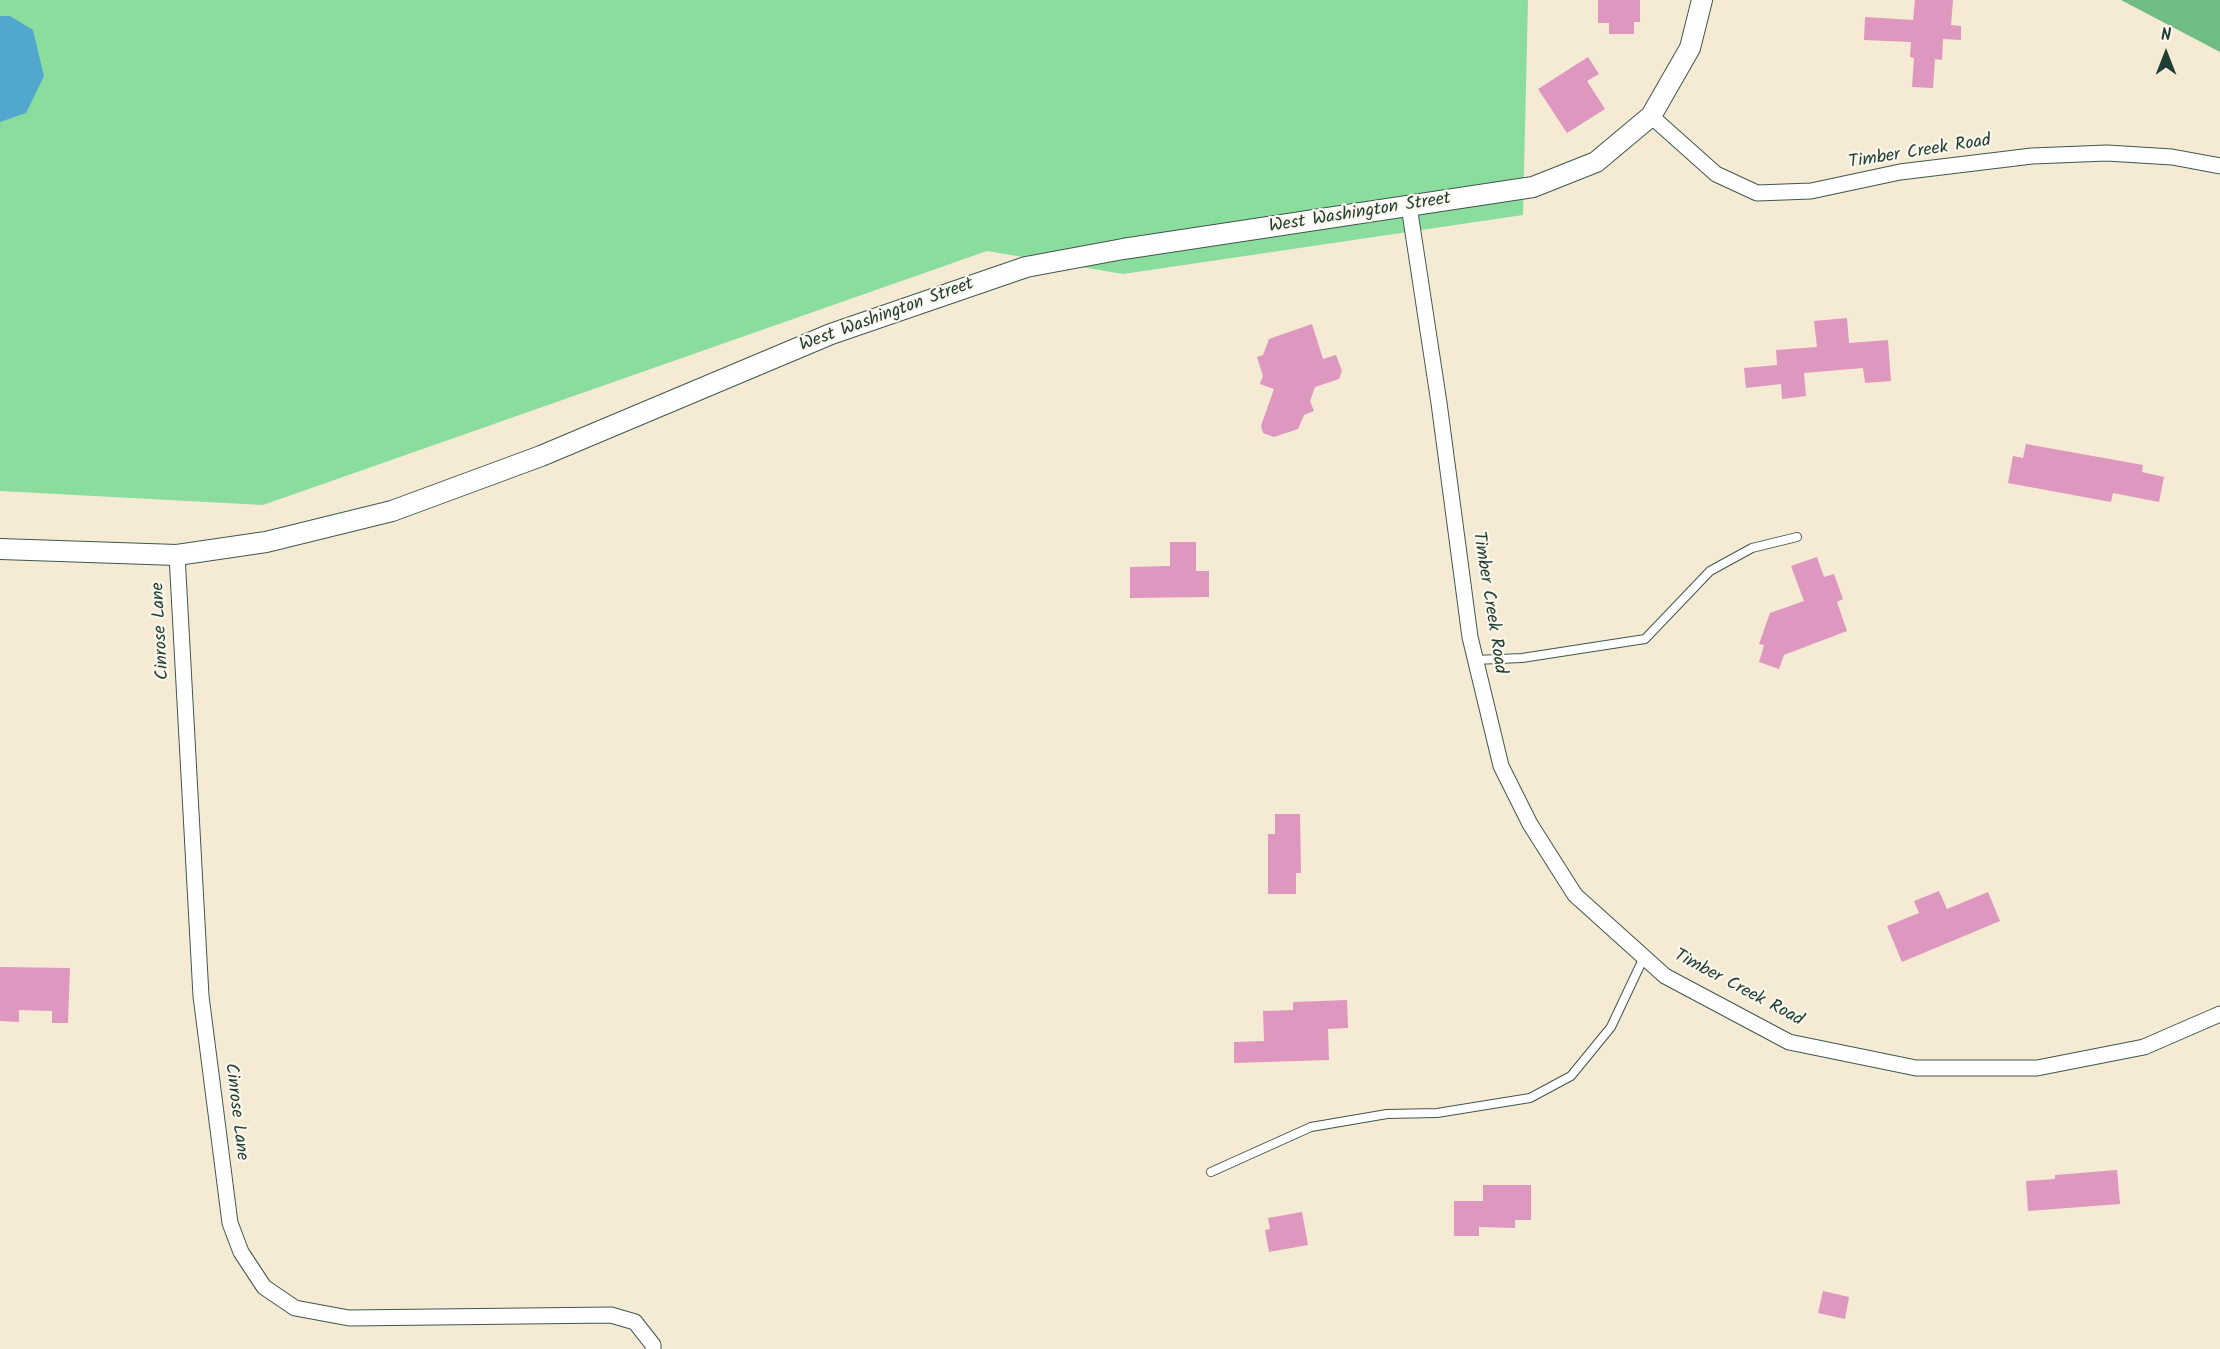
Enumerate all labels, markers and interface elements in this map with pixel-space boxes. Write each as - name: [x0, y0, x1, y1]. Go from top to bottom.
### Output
- text: N: [2161, 23, 2171, 48]
- north arrow: [2136, 24, 2196, 84]
- street label: Timber Creek Road: [1847, 131, 1993, 175]
- street label: West Washington Street: [1268, 189, 1452, 239]
- street label: West Washington Street: [797, 274, 977, 358]
- street label: Timber Creek Road: [1466, 530, 1510, 676]
- street label: Cinrose Lane: [149, 582, 175, 680]
- street label: Timber Creek Road: [1670, 946, 1806, 1032]
- street label: Cinrose Lane: [218, 1062, 252, 1162]

